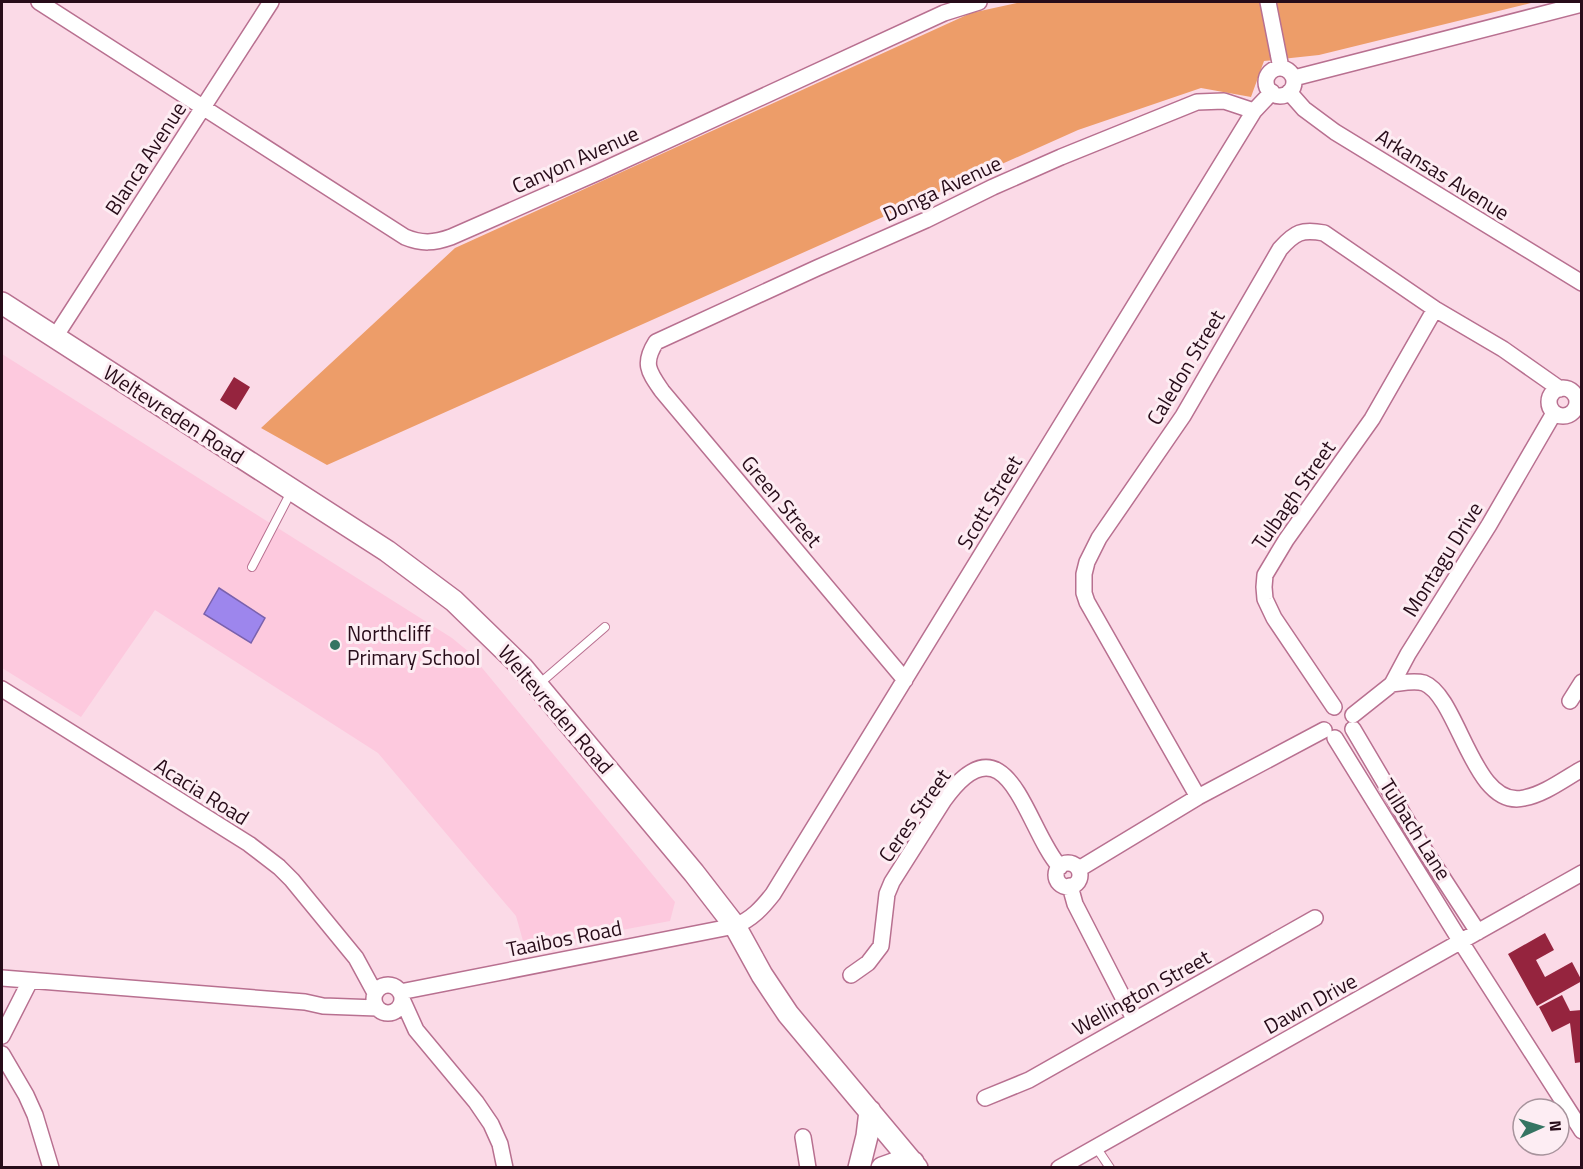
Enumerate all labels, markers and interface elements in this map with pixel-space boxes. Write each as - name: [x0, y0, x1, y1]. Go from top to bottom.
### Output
- street label: Blanca Avenue: [96, 95, 194, 221]
- street label: Canyon Avenue: [506, 117, 644, 201]
- street label: Arkansas Avenue: [1370, 120, 1516, 228]
- street label: Donga Avenue: [877, 147, 1007, 229]
- street label: Caledon Street: [1138, 303, 1232, 431]
- street label: Weltevreden Road: [97, 356, 251, 472]
- street label: Tulbagh Street: [1243, 433, 1343, 556]
- street label: Green Street: [734, 448, 830, 554]
- street label: Scott Street: [948, 448, 1030, 555]
- street label: Montagu Drive: [1394, 495, 1490, 623]
- place label: Northcliff Primary School: [347, 617, 480, 673]
- street label: Weltevreden Road: [491, 637, 621, 781]
- marker: Northcliff Primary School: [328, 638, 342, 652]
- street label: Acacia Road: [148, 749, 256, 833]
- street label: Ceres Street: [870, 761, 958, 868]
- street label: Tulbach Lane: [1372, 772, 1460, 886]
- street label: Taaibos Road: [504, 911, 624, 965]
- street label: Wellington Street: [1066, 940, 1216, 1043]
- street label: Dawn Drive: [1258, 964, 1362, 1042]
- north arrow: [1511, 1097, 1571, 1157]
- text: N: [1544, 1120, 1568, 1132]

